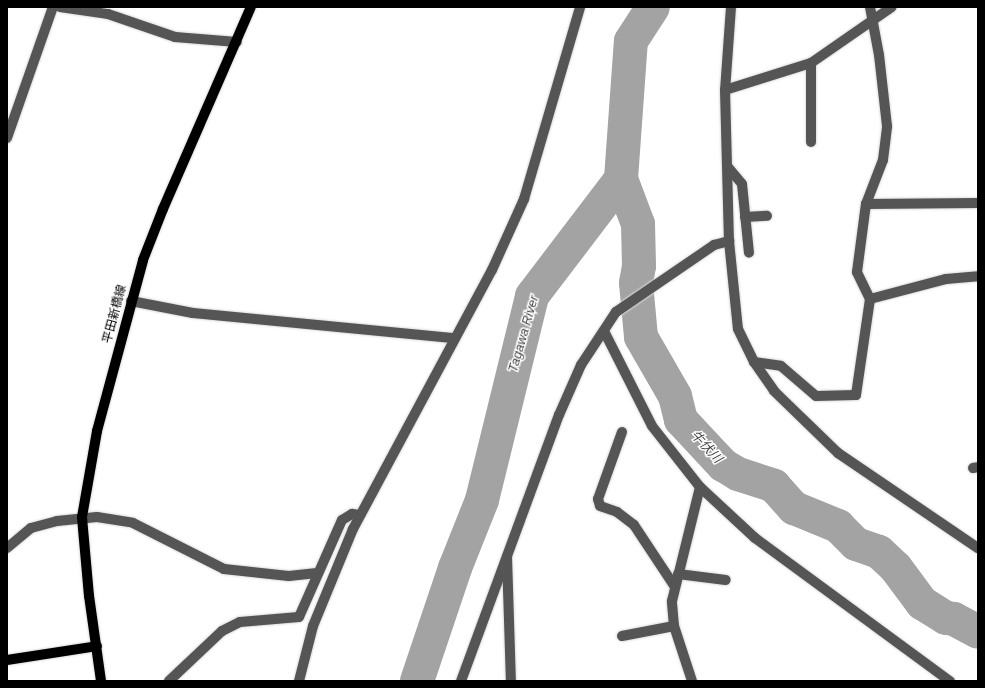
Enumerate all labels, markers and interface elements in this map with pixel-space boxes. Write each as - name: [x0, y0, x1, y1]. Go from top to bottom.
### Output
- street label: 平田新橋線: [100, 283, 130, 345]
- water label: Tagawa River: [506, 294, 542, 374]
- water label: 牛伏川: [687, 427, 725, 467]

